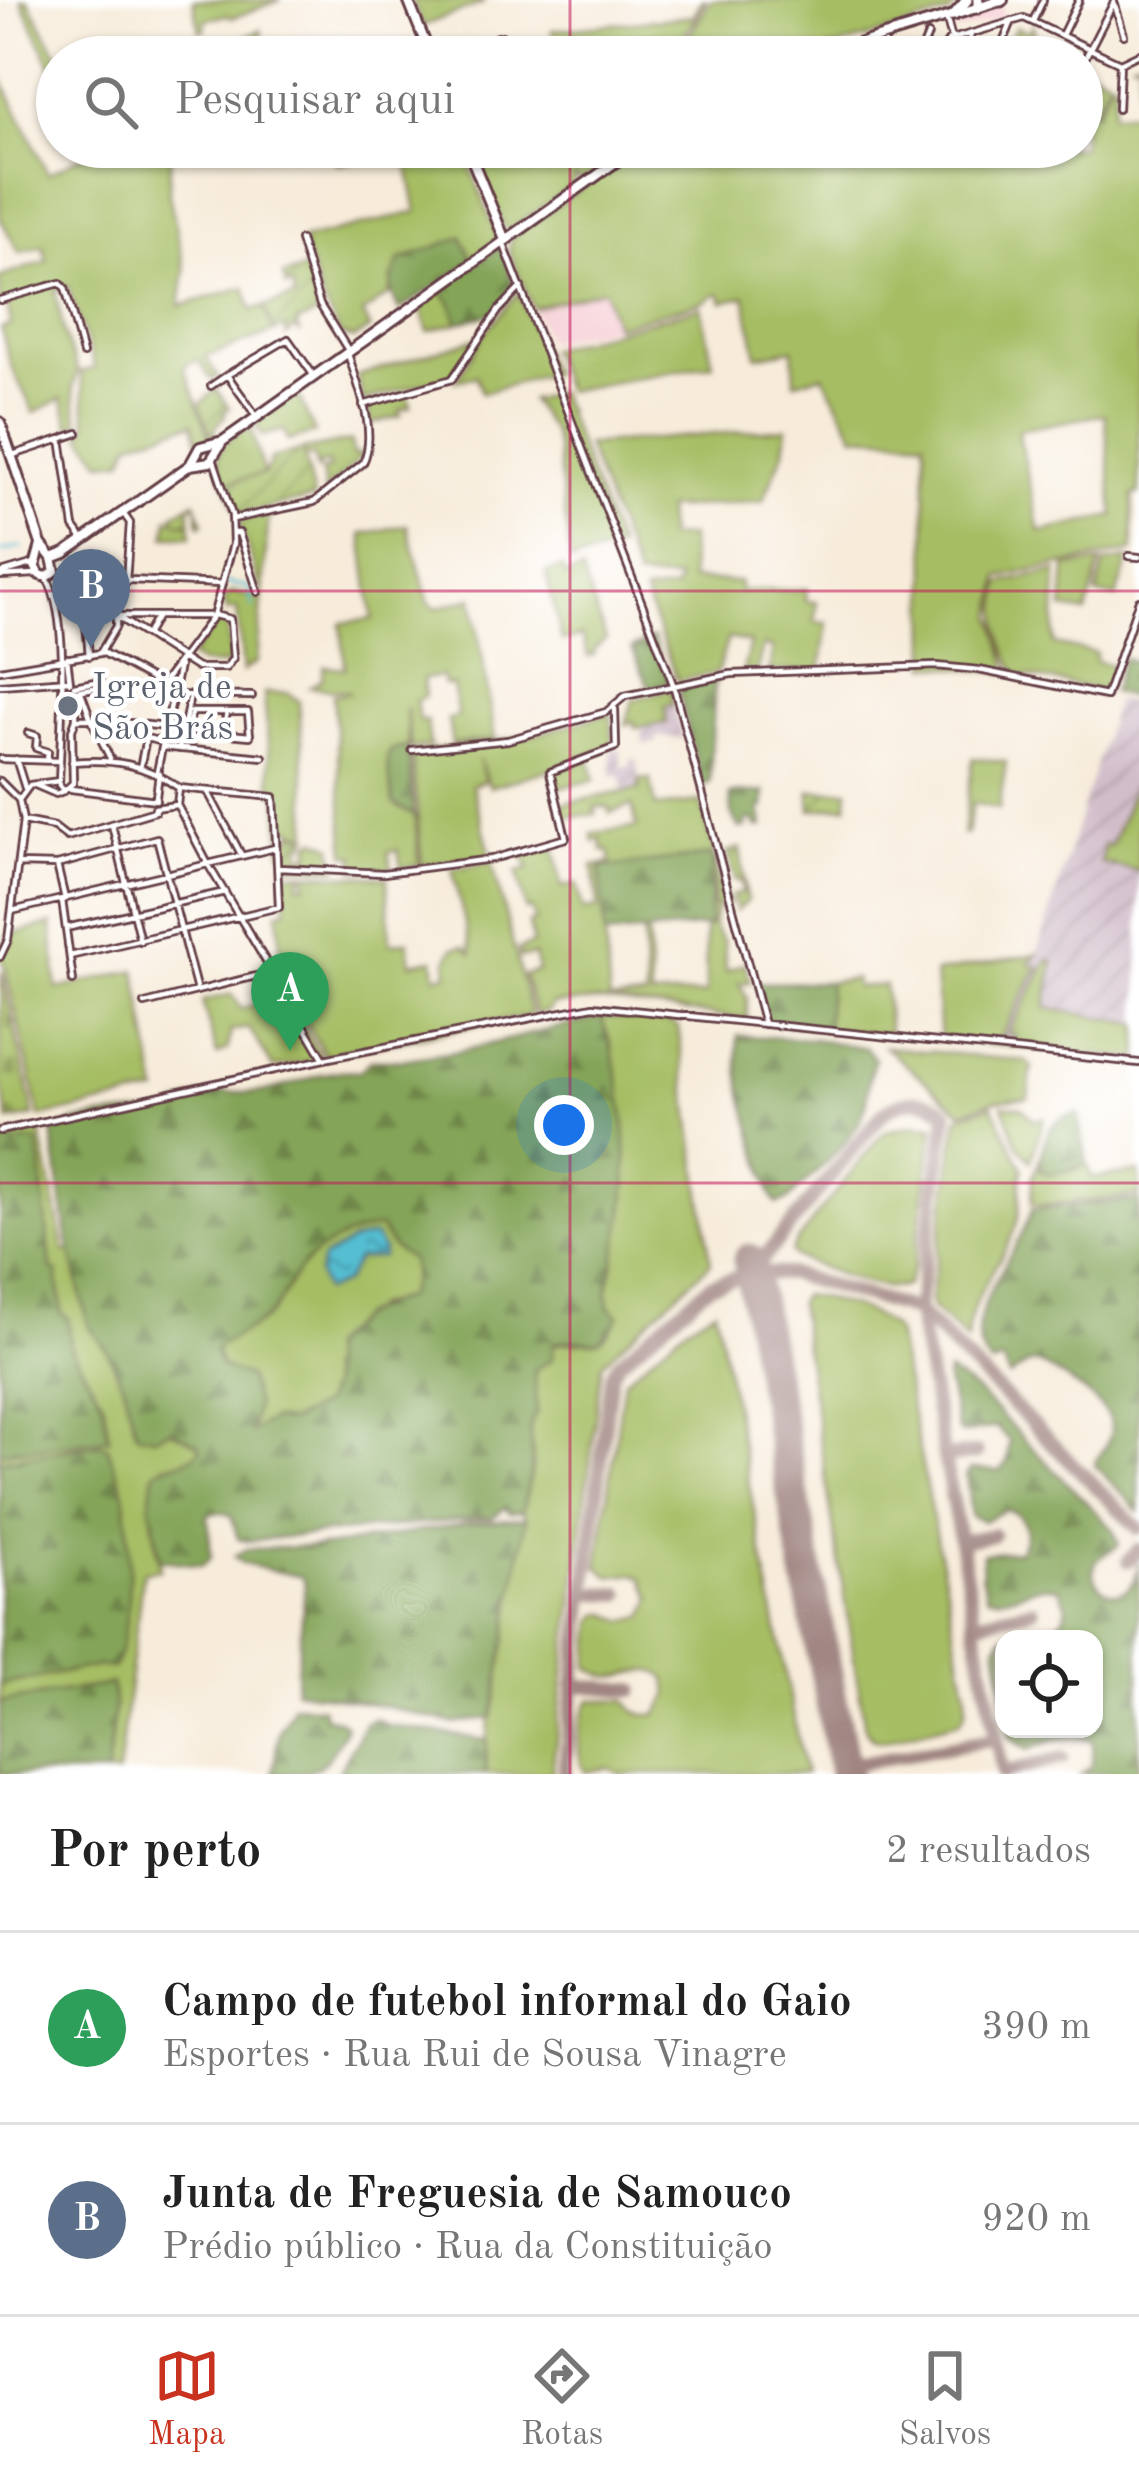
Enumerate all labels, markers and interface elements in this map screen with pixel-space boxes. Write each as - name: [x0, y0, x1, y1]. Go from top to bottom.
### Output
- search box: [36, 36, 1103, 168]
- icon: search: [78, 69, 144, 135]
- text: Pesquisar aqui: [174, 79, 455, 124]
- pin: B: [52, 549, 130, 648]
- place label: Igreja de São Brás: [92, 671, 233, 748]
- marker: Igreja de São Brás: [55, 693, 81, 719]
- pin: A: [251, 952, 329, 1051]
- your location: [534, 1095, 594, 1155]
- map controls: [995, 1630, 1103, 1738]
- button: locate: [995, 1630, 1103, 1738]
- text: Por perto: [48, 1827, 262, 1878]
- text: 2 resultados: [886, 1832, 1091, 1871]
- text: Campo de futebol informal do Gaio: [162, 1981, 852, 2026]
- text: A: [72, 2008, 102, 2047]
- text: 390 m: [981, 2008, 1091, 2047]
- text: Esportes · Rua Rui de Sousa Vinagre: [162, 2036, 787, 2075]
- text: Junta de Freguesia de Samouco: [162, 2173, 792, 2218]
- text: B: [73, 2200, 101, 2239]
- text: 920 m: [981, 2200, 1091, 2239]
- text: Prédio público · Rua da Constituição: [162, 2228, 773, 2267]
- tab: Mapa: [148, 2343, 225, 2456]
- tab: Rotas: [521, 2343, 603, 2456]
- tab: Salvos: [899, 2343, 991, 2456]

